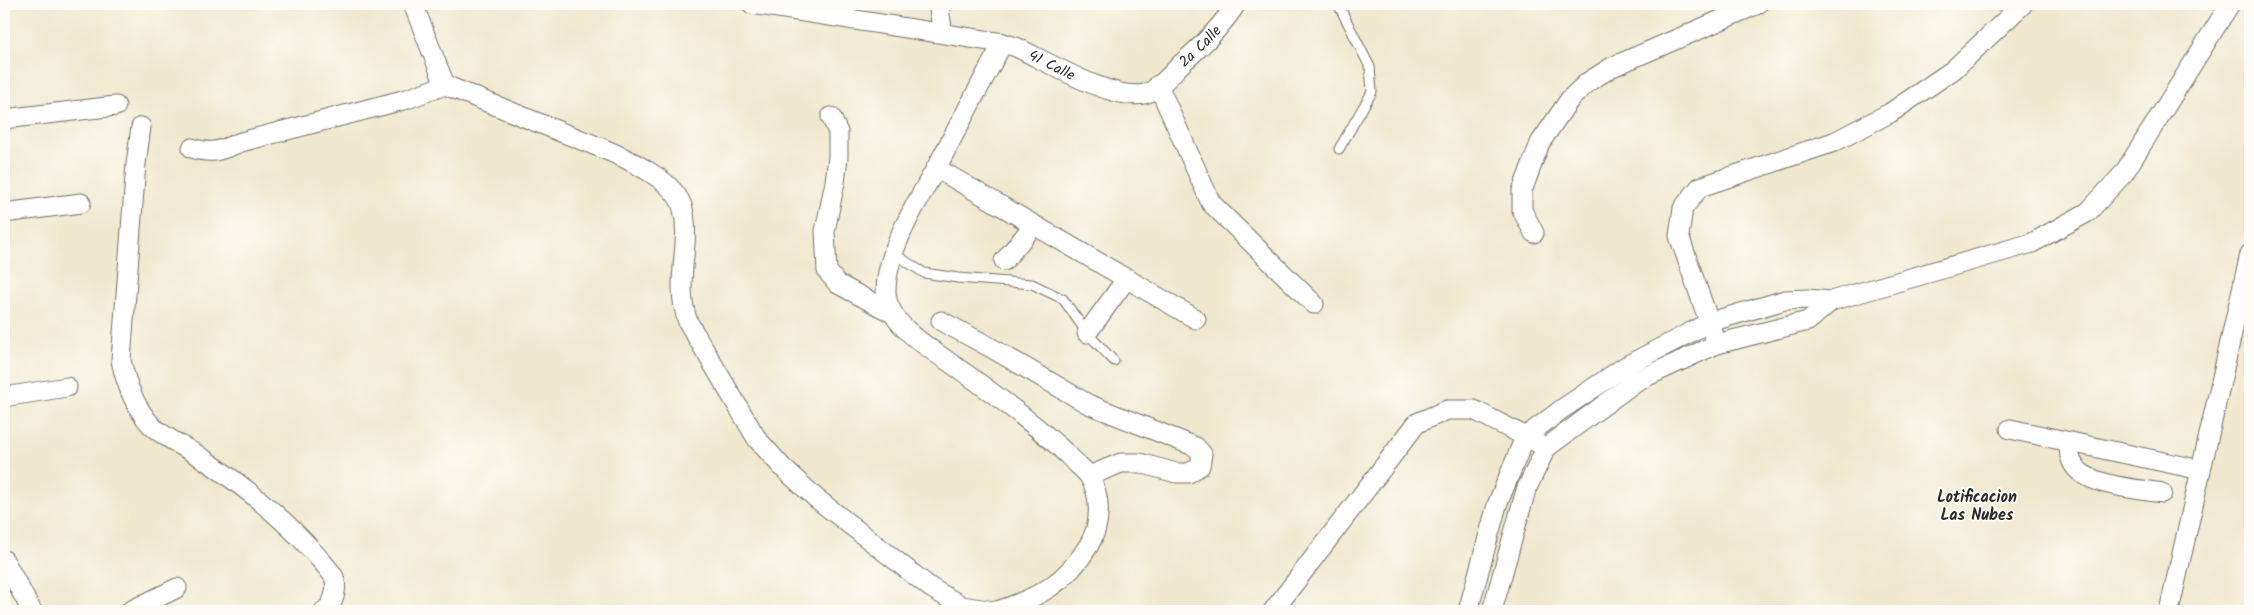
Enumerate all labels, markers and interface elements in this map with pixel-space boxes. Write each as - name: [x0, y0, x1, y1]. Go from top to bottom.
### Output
- street label: 2a Calle: [1174, 20, 1228, 74]
- street label: 41 Calle: [1024, 44, 1079, 88]
- district label: Lotificacion Las Nubes: [1937, 485, 2017, 528]

